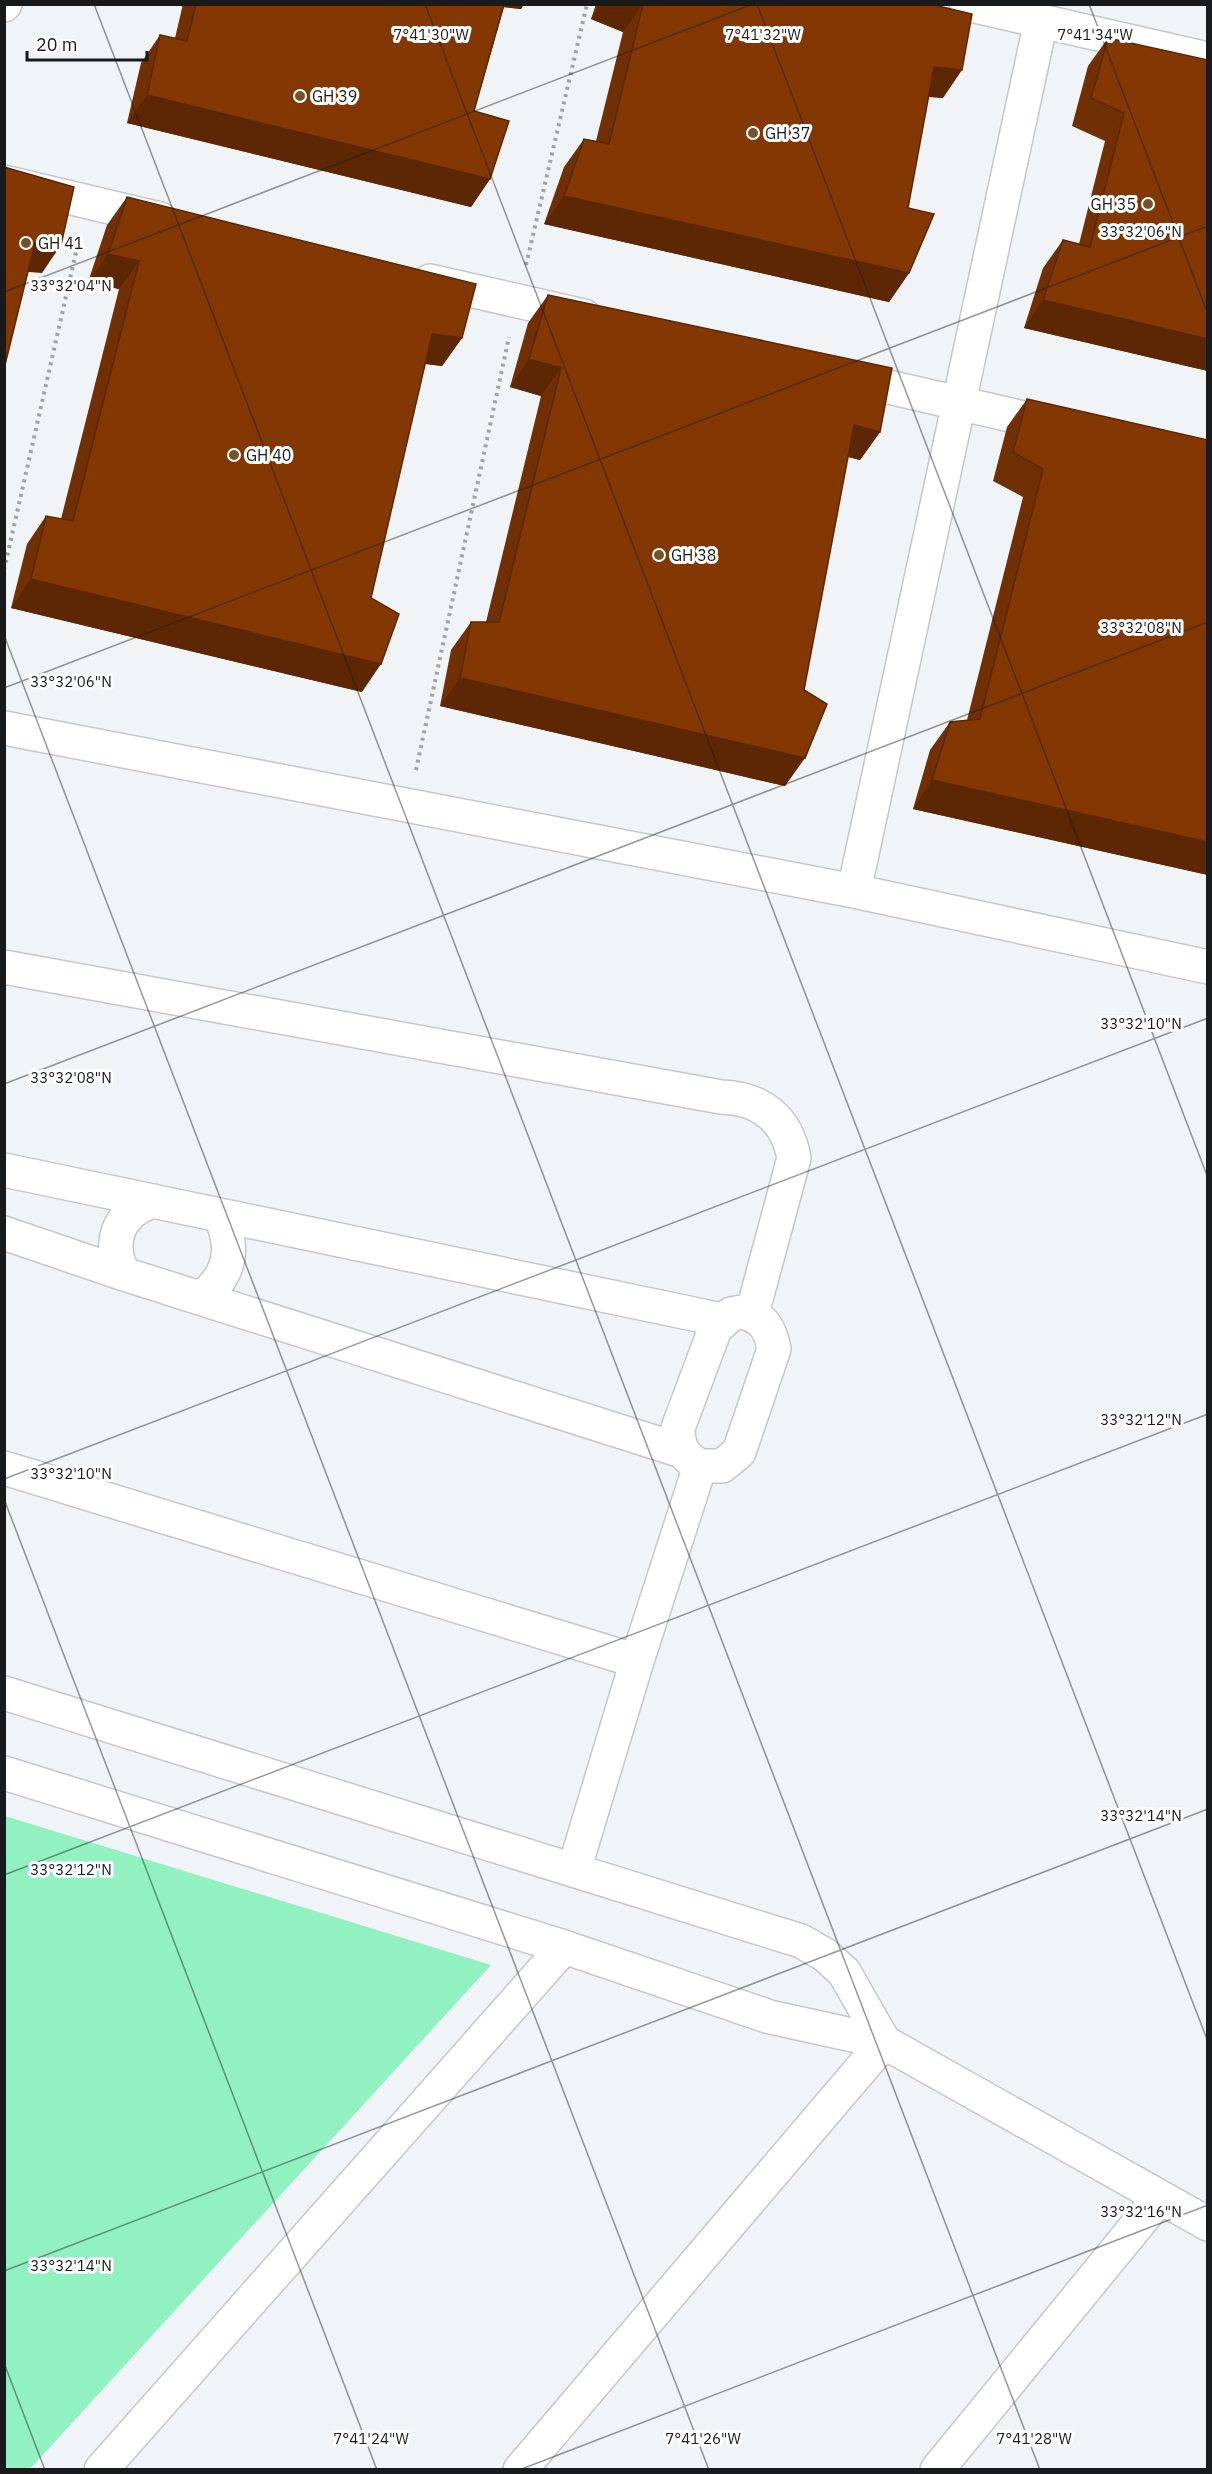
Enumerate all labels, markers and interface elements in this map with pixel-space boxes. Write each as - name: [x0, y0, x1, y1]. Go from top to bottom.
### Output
- scale bar: [27, 24, 147, 62]
- text: 7°41'30"W: [393, 25, 469, 44]
- text: 7°41'32"W: [725, 25, 801, 44]
- text: 7°41'34"W: [1057, 25, 1133, 44]
- text: 20 m: [36, 33, 78, 56]
- place label: GH 39: [312, 86, 357, 106]
- marker: GH 39: [293, 89, 307, 103]
- place label: GH 37: [765, 123, 810, 143]
- marker: GH 37: [746, 126, 760, 140]
- place label: GH 35: [1091, 194, 1136, 214]
- marker: GH 35: [1141, 197, 1155, 211]
- text: 33°32'06"N: [1100, 222, 1182, 241]
- place label: GH 41: [38, 233, 83, 253]
- marker: GH 41: [19, 236, 33, 250]
- text: 33°32'04"N: [30, 276, 112, 295]
- place label: GH 40: [246, 445, 291, 465]
- marker: GH 40: [227, 448, 241, 462]
- place label: GH 38: [671, 545, 716, 565]
- marker: GH 38: [652, 548, 666, 562]
- text: 33°32'08"N: [1100, 618, 1182, 637]
- text: 33°32'06"N: [30, 672, 112, 691]
- text: 33°32'10"N: [1100, 1014, 1182, 1033]
- text: 33°32'08"N: [30, 1068, 112, 1087]
- text: 33°32'12"N: [1100, 1410, 1182, 1429]
- text: 33°32'10"N: [30, 1464, 112, 1483]
- text: 33°32'14"N: [1100, 1806, 1182, 1825]
- text: 33°32'12"N: [30, 1860, 112, 1879]
- text: 33°32'16"N: [1100, 2202, 1182, 2221]
- text: 33°32'14"N: [30, 2256, 112, 2275]
- text: 7°41'24"W: [333, 2429, 409, 2448]
- text: 7°41'26"W: [665, 2429, 741, 2448]
- text: 7°41'28"W: [996, 2429, 1072, 2448]

